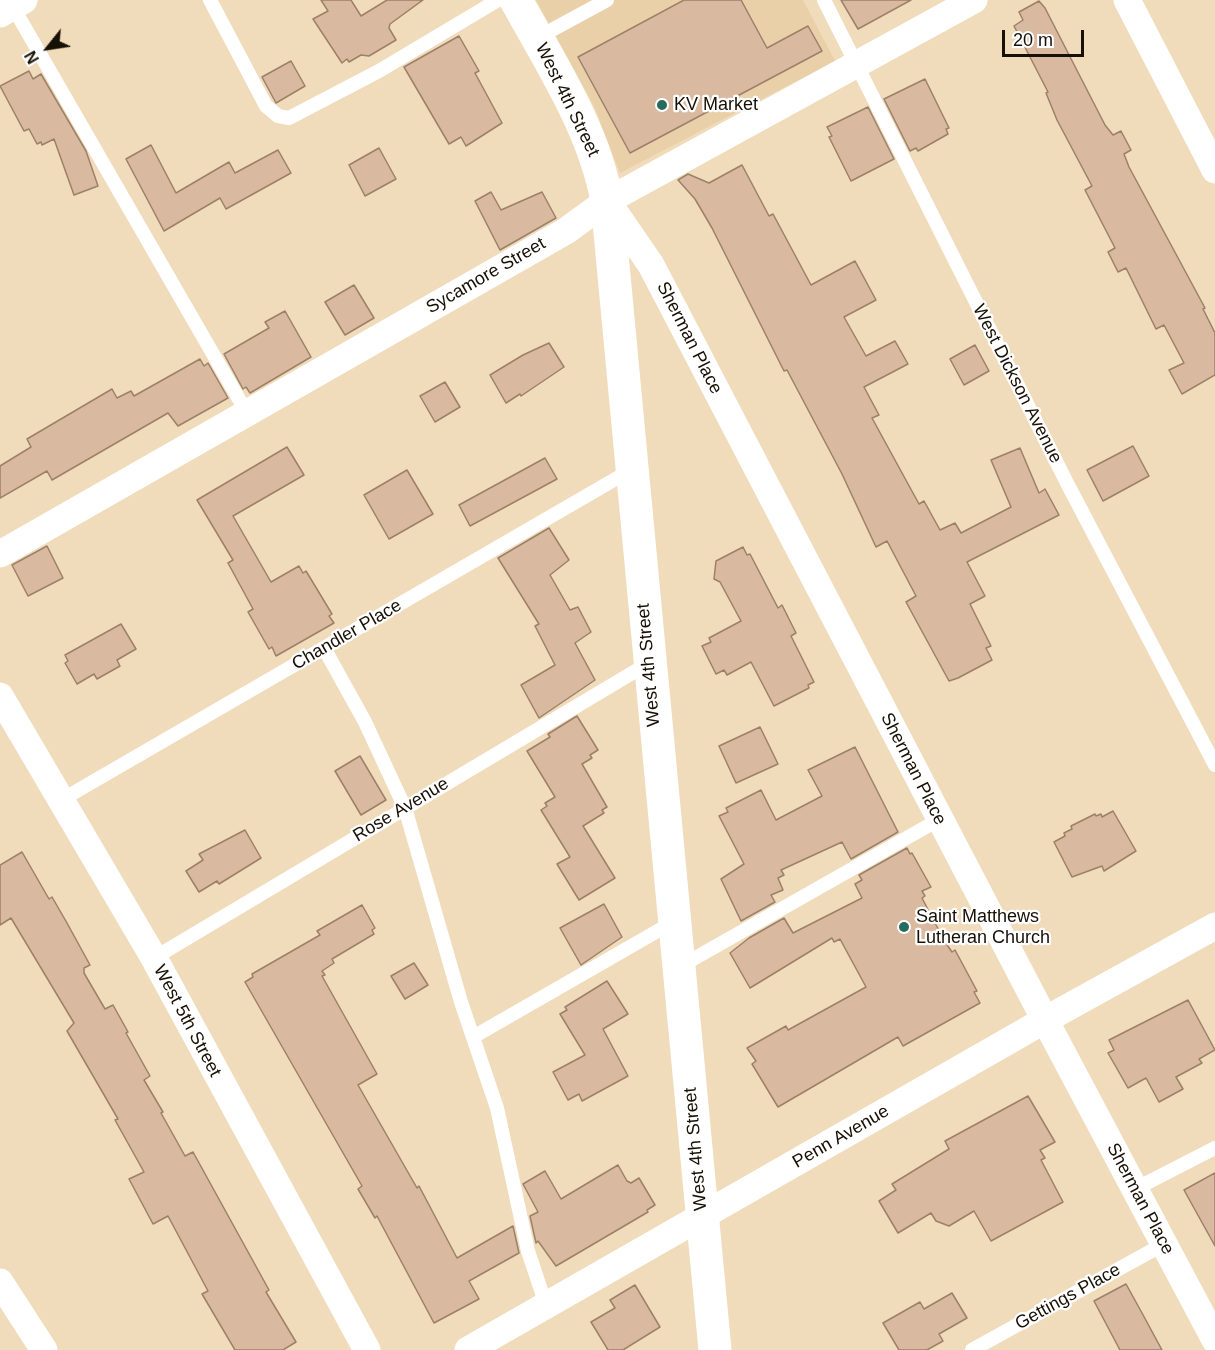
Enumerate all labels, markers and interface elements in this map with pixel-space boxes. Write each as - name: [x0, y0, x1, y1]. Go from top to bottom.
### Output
- north arrow: [18, 18, 78, 78]
- scale bar: [1005, 18, 1088, 56]
- text: 20 m: [1013, 30, 1053, 50]
- street label: West 4th Street: [530, 40, 604, 160]
- text: N: [22, 48, 42, 67]
- place label: KV Market: [674, 94, 758, 116]
- marker: KV Market: [655, 98, 669, 112]
- street label: Sycamore Street: [423, 233, 549, 319]
- street label: Sherman Place: [651, 278, 727, 398]
- street label: West Dickson Avenue: [968, 301, 1066, 467]
- street label: Chandler Place: [288, 595, 406, 675]
- street label: West 4th Street: [633, 602, 665, 728]
- street label: Sherman Place: [875, 709, 951, 829]
- street label: Rose Avenue: [349, 773, 453, 847]
- place label: Saint Matthews Lutheran Church: [916, 906, 1050, 948]
- marker: Saint Matthews Lutheran Church: [897, 920, 911, 934]
- street label: West 5th Street: [148, 961, 226, 1081]
- street label: West 4th Street: [680, 1086, 712, 1212]
- street label: Penn Avenue: [789, 1101, 893, 1173]
- street label: Sherman Place: [1102, 1140, 1178, 1258]
- street label: Gettings Place: [1012, 1259, 1124, 1335]

